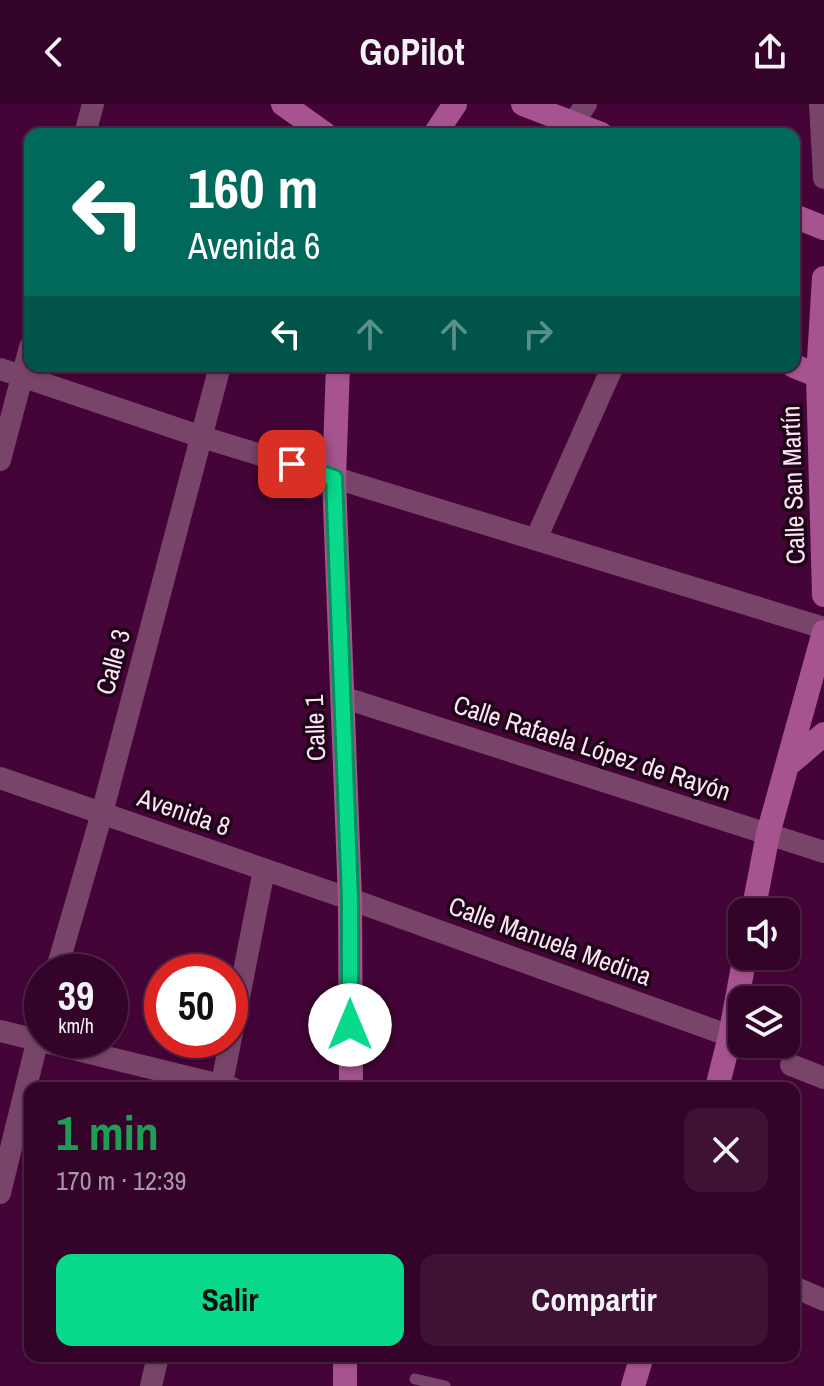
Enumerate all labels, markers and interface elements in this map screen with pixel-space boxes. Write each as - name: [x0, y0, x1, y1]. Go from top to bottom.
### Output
- text: GoPilot: [360, 28, 464, 76]
- icon: back: [32, 30, 76, 74]
- icon: share: [748, 30, 792, 74]
- text: 160 m: [188, 150, 318, 225]
- icon: left: [56, 160, 160, 264]
- text: Avenida 6: [188, 222, 320, 270]
- icon: left: [264, 312, 308, 356]
- icon: ahead: [348, 312, 392, 356]
- icon: ahead: [432, 312, 476, 356]
- icon: right: [516, 312, 560, 356]
- street label: Calle San Martín: [772, 405, 813, 565]
- pin: [258, 430, 326, 498]
- icon: arrive: [270, 442, 314, 486]
- street label: Calle 3: [87, 625, 138, 698]
- street label: Calle Rafaela López de Rayón: [449, 686, 735, 809]
- street label: Calle 1: [296, 694, 333, 762]
- street label: Avenida 8: [132, 779, 235, 844]
- street label: Calle Manuela Medina: [444, 888, 657, 993]
- map controls: [728, 898, 800, 1058]
- button: sound: [728, 898, 800, 970]
- speed limit sign: 50: [144, 954, 248, 1058]
- text: 39: [58, 969, 94, 1022]
- position arrow: [308, 983, 392, 1067]
- button: layers: [728, 986, 800, 1058]
- text: km/h: [58, 1012, 94, 1039]
- text: 1 min: [56, 1100, 159, 1165]
- button: close: [684, 1108, 768, 1192]
- text: 170 m · 12:39: [56, 1163, 186, 1198]
- button: Salir: [56, 1254, 404, 1346]
- button: Compartir: [420, 1254, 768, 1346]

